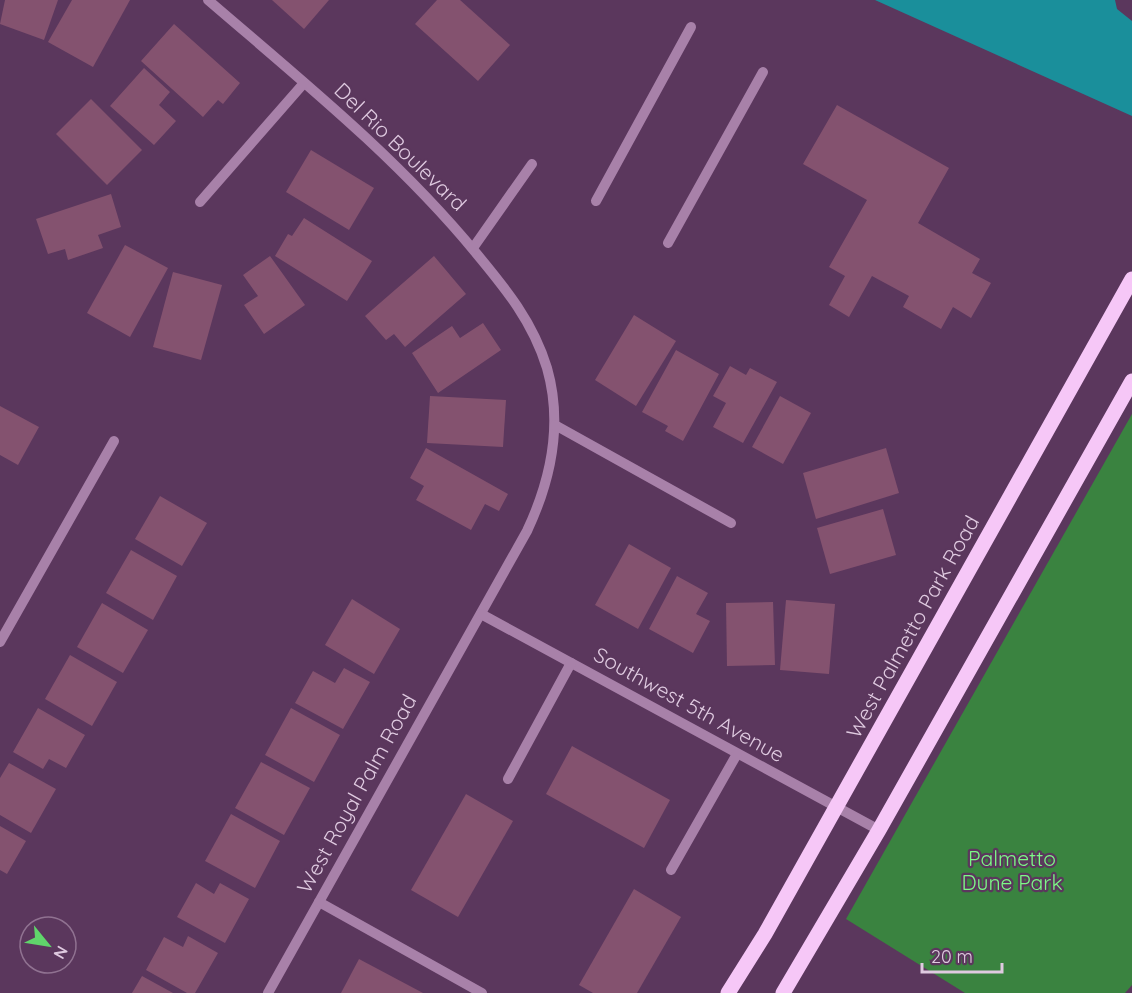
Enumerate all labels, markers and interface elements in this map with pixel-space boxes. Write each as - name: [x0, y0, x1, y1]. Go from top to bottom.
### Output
- street label: Del Rio Boulevard: [329, 77, 472, 216]
- street label: West Palmetto Park Road: [840, 511, 984, 742]
- street label: Southwest 5th Avenue: [590, 641, 789, 767]
- street label: West Royal Palm Road: [291, 690, 422, 897]
- park label: Palmetto Dune Park: [961, 845, 1063, 895]
- north arrow: [18, 915, 78, 975]
- scale bar: [922, 936, 1002, 974]
- text: N: [49, 942, 73, 963]
- text: 20 m: [931, 945, 973, 968]

